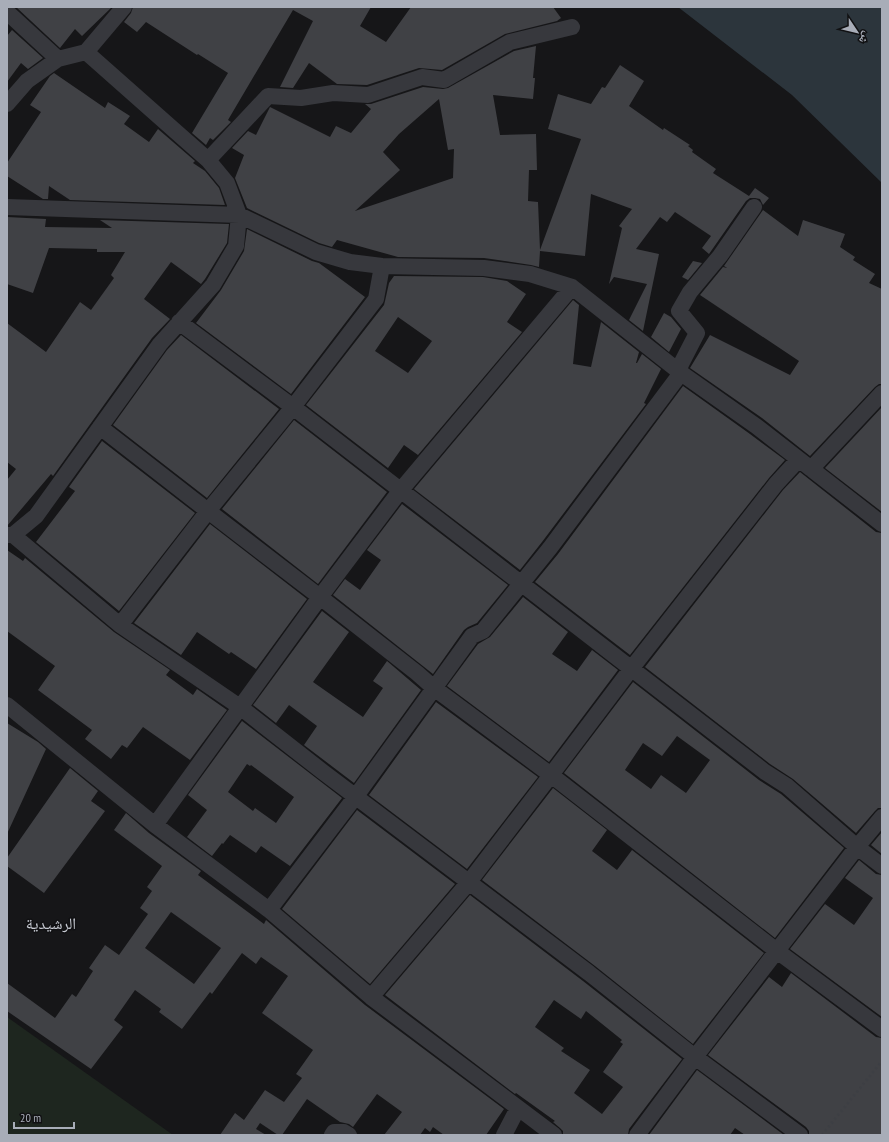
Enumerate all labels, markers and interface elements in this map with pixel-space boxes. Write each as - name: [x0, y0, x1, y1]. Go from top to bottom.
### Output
- north arrow: [837, 12, 877, 52]
- text: ش: [855, 28, 874, 47]
- district label: الرشيدية: [26, 913, 76, 933]
- scale bar: [14, 1104, 74, 1130]
- text: 20 m: [20, 1110, 41, 1125]

